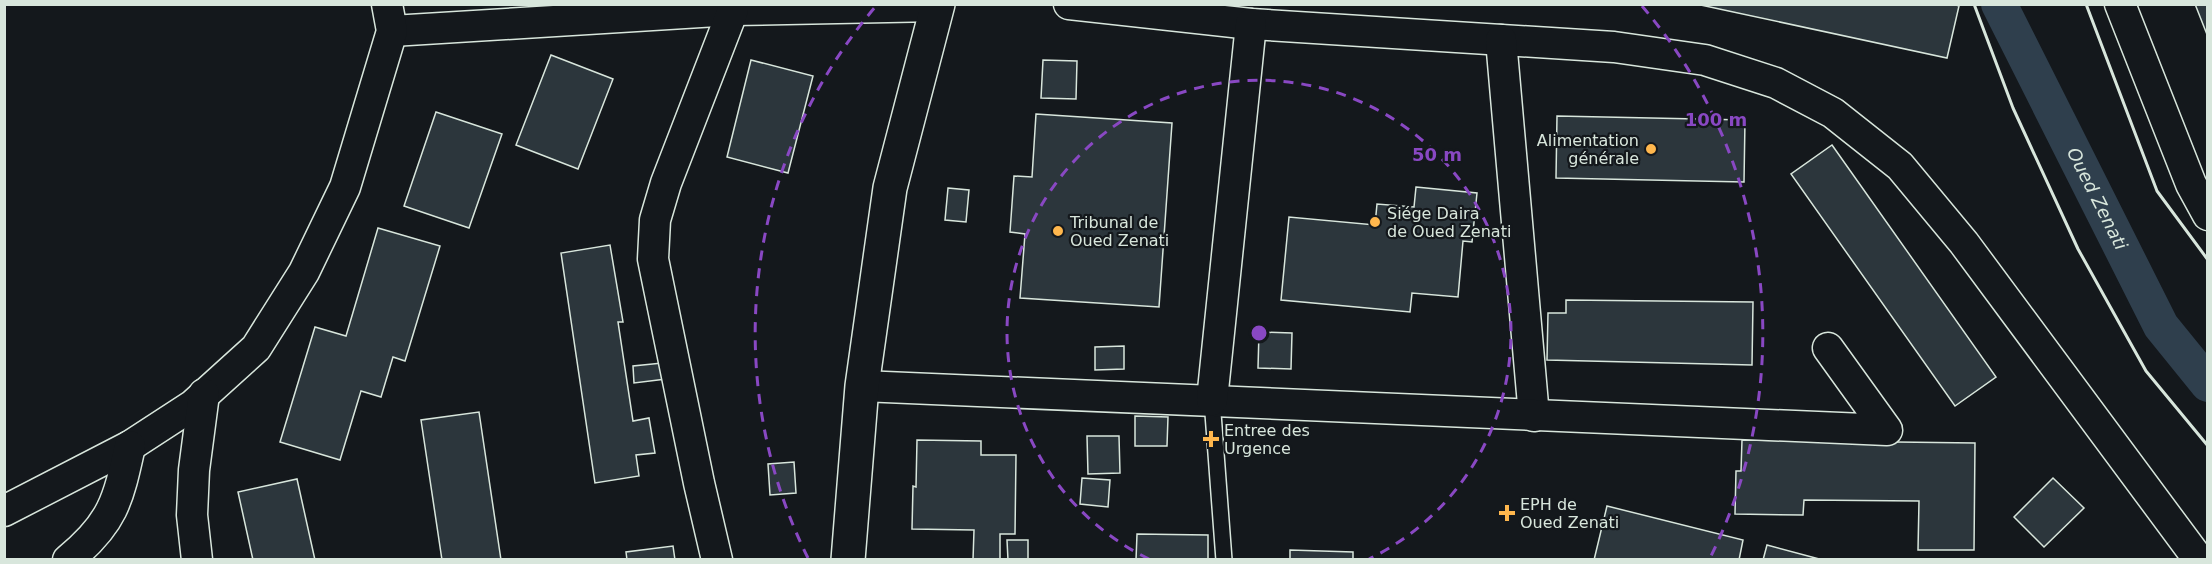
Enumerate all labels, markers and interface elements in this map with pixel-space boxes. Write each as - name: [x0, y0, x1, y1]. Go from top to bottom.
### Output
- text: 100 m: [1685, 109, 1747, 130]
- place label: Alimentation générale: [1537, 131, 1639, 168]
- marker: Alimentation générale: [1644, 142, 1658, 156]
- text: 50 m: [1412, 144, 1462, 165]
- water label: Oued Zenati: [2063, 144, 2132, 253]
- place label: Siége Daira de Oued Zenati: [1387, 204, 1511, 241]
- place label: Tribunal de Oued Zenati: [1069, 213, 1169, 250]
- marker: Siége Daira de Oued Zenati: [1368, 215, 1382, 229]
- marker: Tribunal de Oued Zenati: [1051, 224, 1065, 238]
- centre of rings: [1249, 323, 1269, 343]
- place label: Entree des Urgence: [1224, 421, 1310, 458]
- marker: Entree des Urgence: [1202, 430, 1220, 448]
- place label: EPH de Oued Zenati: [1520, 495, 1619, 532]
- marker: EPH de Oued Zenati: [1498, 504, 1516, 522]

